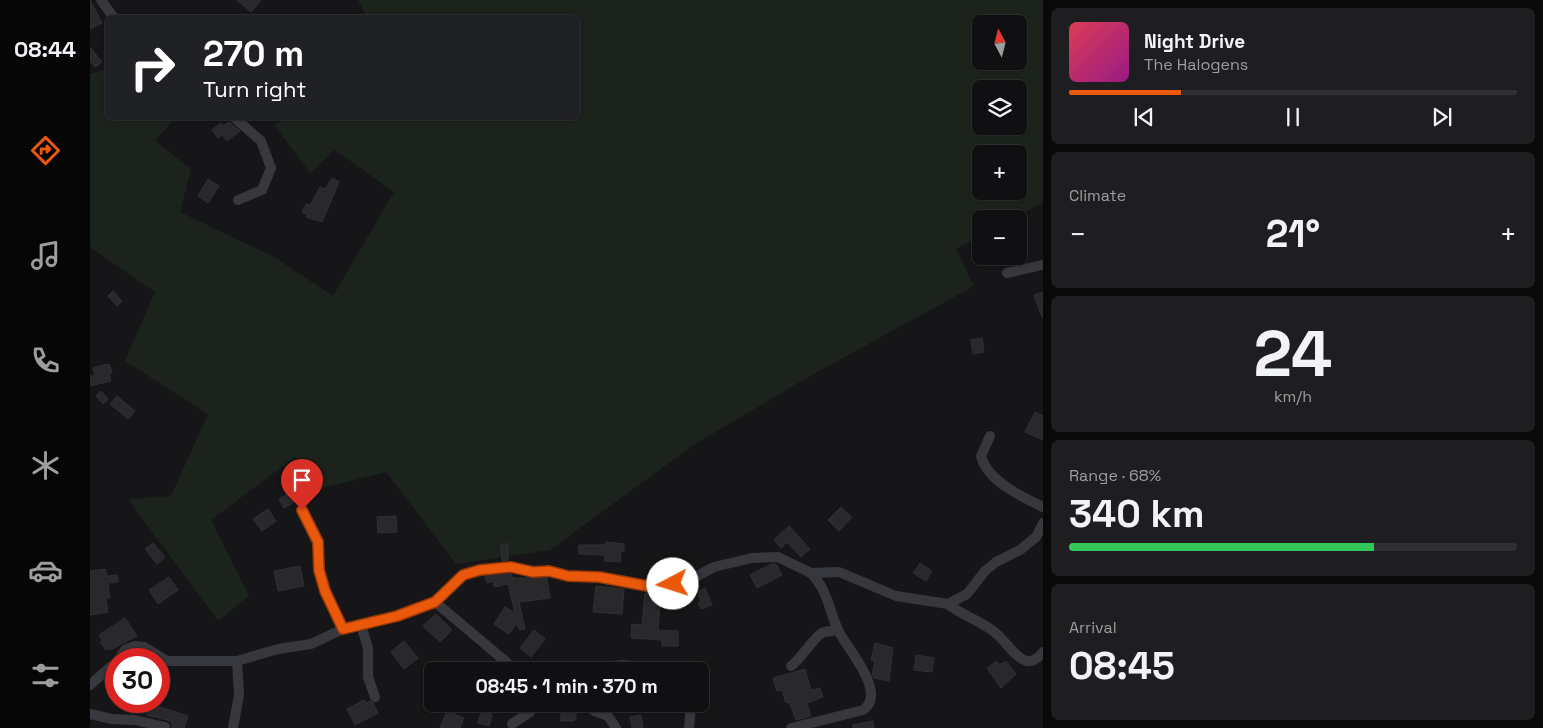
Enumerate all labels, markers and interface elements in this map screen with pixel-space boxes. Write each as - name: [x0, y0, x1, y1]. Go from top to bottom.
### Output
- north arrow: [972, 15, 1028, 70]
- map controls: [972, 15, 1027, 265]
- text: Night Drive: [1144, 29, 1245, 54]
- text: 270 m: [203, 32, 304, 76]
- text: 08:44: [14, 35, 76, 63]
- icon: right: [120, 35, 185, 100]
- text: The Halogens: [1144, 54, 1248, 75]
- text: Turn right: [203, 75, 306, 103]
- button: layers: [972, 80, 1027, 135]
- icon: previous: [1130, 103, 1158, 131]
- icon: pause: [1279, 103, 1307, 131]
- icon: next: [1428, 103, 1456, 131]
- icon: directions: [28, 133, 63, 168]
- button: +: [972, 145, 1027, 200]
- text: Climate: [1069, 185, 1126, 206]
- button: −: [972, 210, 1027, 265]
- text: 21°: [1266, 210, 1320, 258]
- text: −: [1069, 216, 1086, 252]
- text: +: [1500, 216, 1517, 252]
- icon: music: [28, 238, 63, 273]
- text: 24: [1254, 312, 1332, 395]
- icon: phone: [28, 343, 63, 378]
- text: km/h: [1274, 386, 1312, 407]
- icon: climate: [28, 448, 63, 483]
- pin: [281, 459, 323, 510]
- text: Range · 68%: [1069, 465, 1161, 486]
- icon: arrive: [288, 466, 316, 494]
- text: 340 km: [1069, 490, 1204, 538]
- icon: car: [28, 553, 63, 588]
- position arrow: [646, 557, 698, 609]
- text: Arrival: [1069, 617, 1117, 638]
- text: 08:45: [1069, 642, 1175, 690]
- speed limit sign: 30: [105, 648, 170, 713]
- icon: filters: [28, 658, 63, 693]
- text: 08:45 · 1 min · 370 m: [475, 674, 658, 699]

